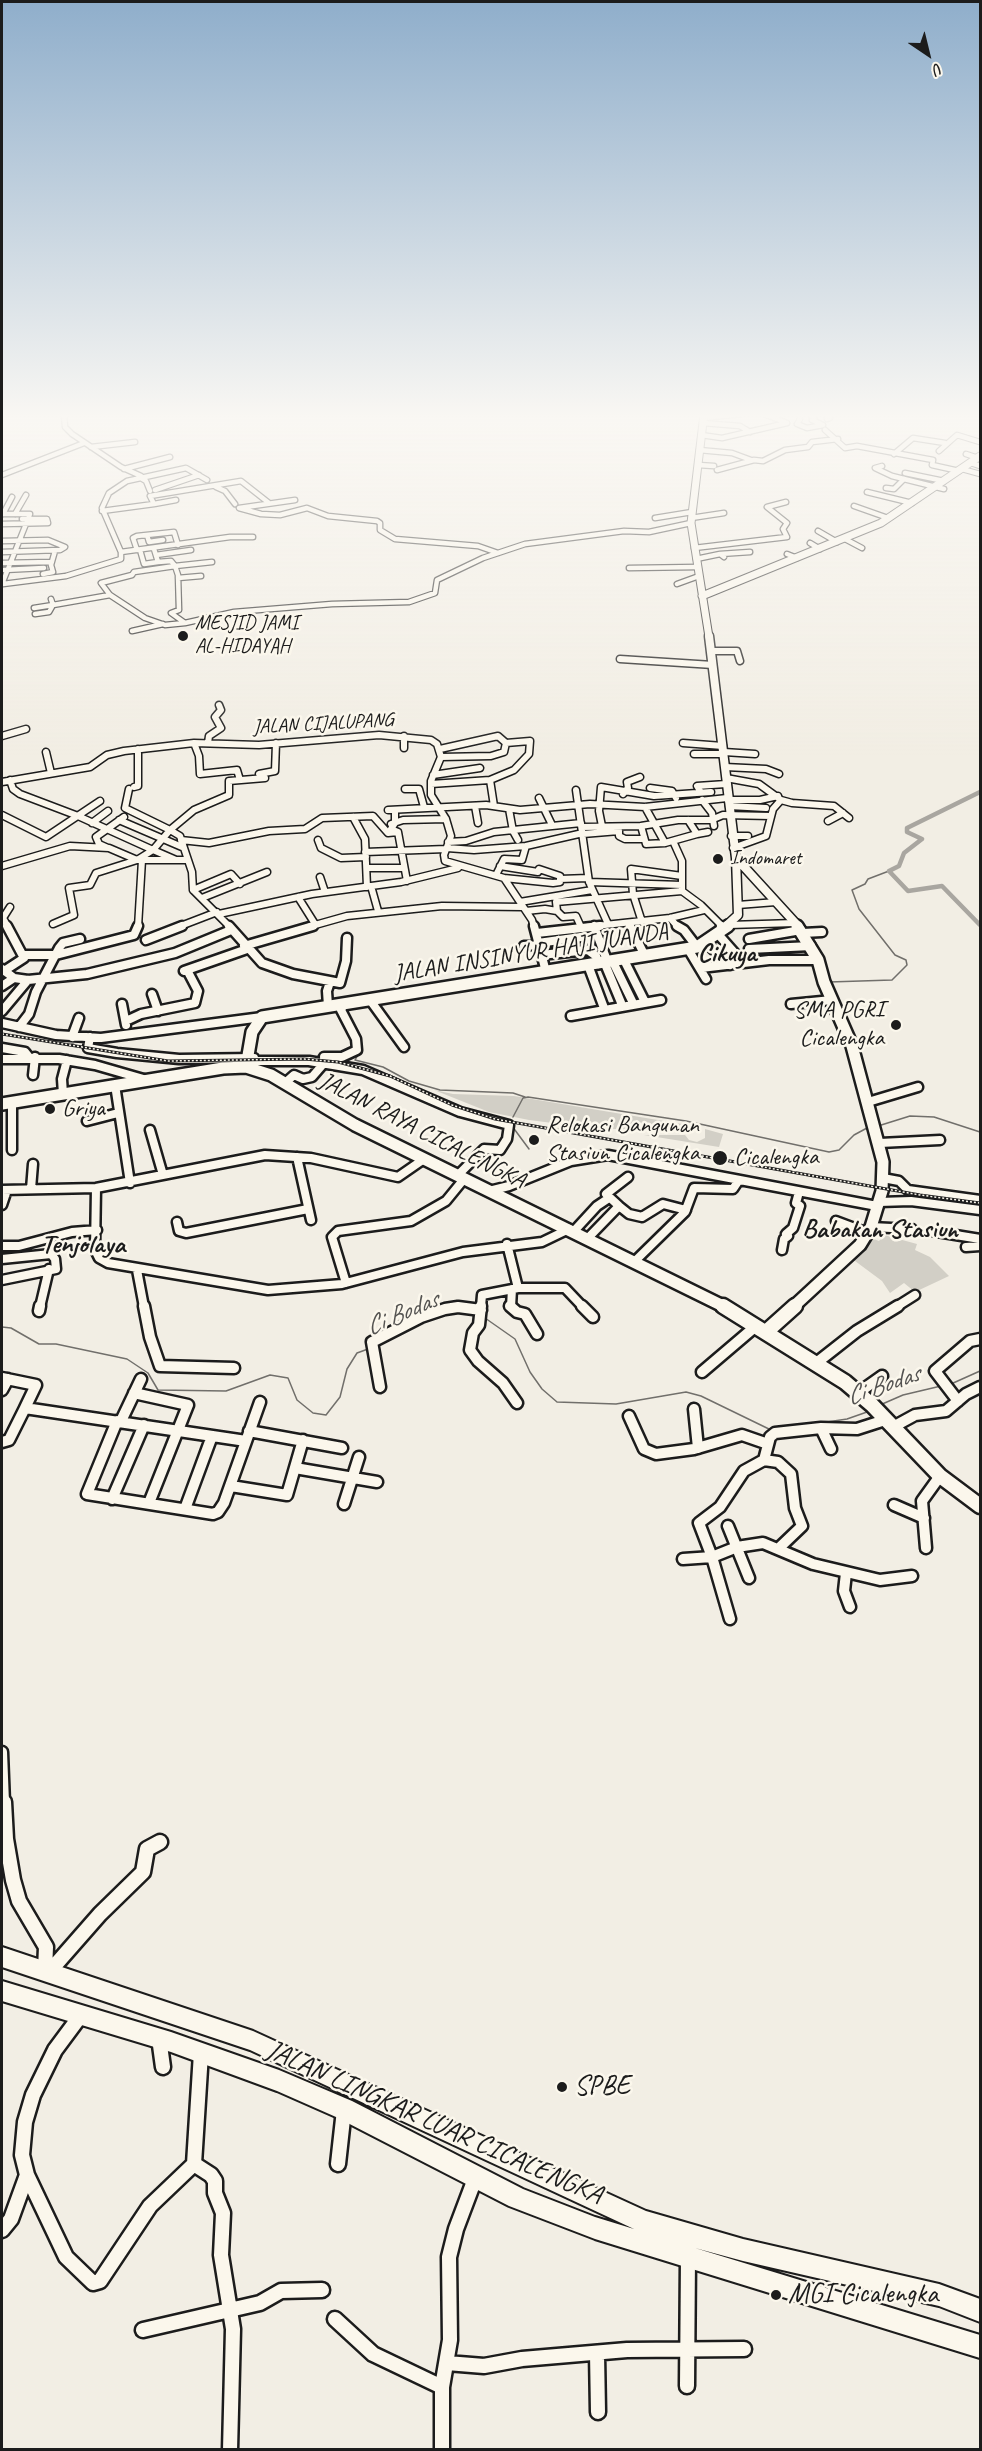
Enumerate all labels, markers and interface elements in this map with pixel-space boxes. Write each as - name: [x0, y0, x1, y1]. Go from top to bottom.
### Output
- north arrow: [898, 24, 958, 84]
- text: U: [929, 58, 947, 79]
- place label: MESJID JAMI AL-HIDAYAH: [195, 612, 298, 659]
- marker: MESJID JAMI AL-HIDAYAH: [176, 629, 190, 643]
- street label: JALAN CIJALUPANG: [252, 708, 394, 740]
- place label: Indomaret: [730, 847, 801, 871]
- marker: Indomaret: [711, 852, 725, 866]
- street label: JALAN INSINYUR HAJI JUANDA: [392, 917, 670, 989]
- district label: Cikuya: [698, 938, 756, 970]
- place label: SMA PGRI Cicalengka: [793, 997, 884, 1053]
- marker: SMA PGRI Cicalengka: [889, 1018, 903, 1032]
- street label: JALAN RAYA CICALENGKA: [314, 1066, 530, 1196]
- place label: Griya: [62, 1095, 105, 1123]
- marker: Griya: [43, 1102, 57, 1116]
- place label: Relokasi Bangunan Stasiun Cicalengka: [546, 1112, 699, 1168]
- marker: Relokasi Bangunan Stasiun Cicalengka: [527, 1133, 541, 1147]
- place label: Cicalengka: [734, 1144, 818, 1172]
- marker: Cicalengka: [711, 1149, 729, 1167]
- district label: Babakan Stasiun: [802, 1214, 958, 1246]
- district label: Tenjolaya: [41, 1229, 125, 1261]
- water label: Ci Bodas: [361, 1285, 443, 1343]
- water label: Ci Bodas: [842, 1359, 924, 1413]
- street label: JALAN LINGKAR LUAR CICALENGKA: [261, 2034, 607, 2212]
- place label: SPBE: [574, 2070, 630, 2104]
- marker: SPBE: [555, 2080, 569, 2094]
- place label: MGI Cicalengka: [788, 2278, 938, 2312]
- marker: MGI Cicalengka: [769, 2288, 783, 2302]

